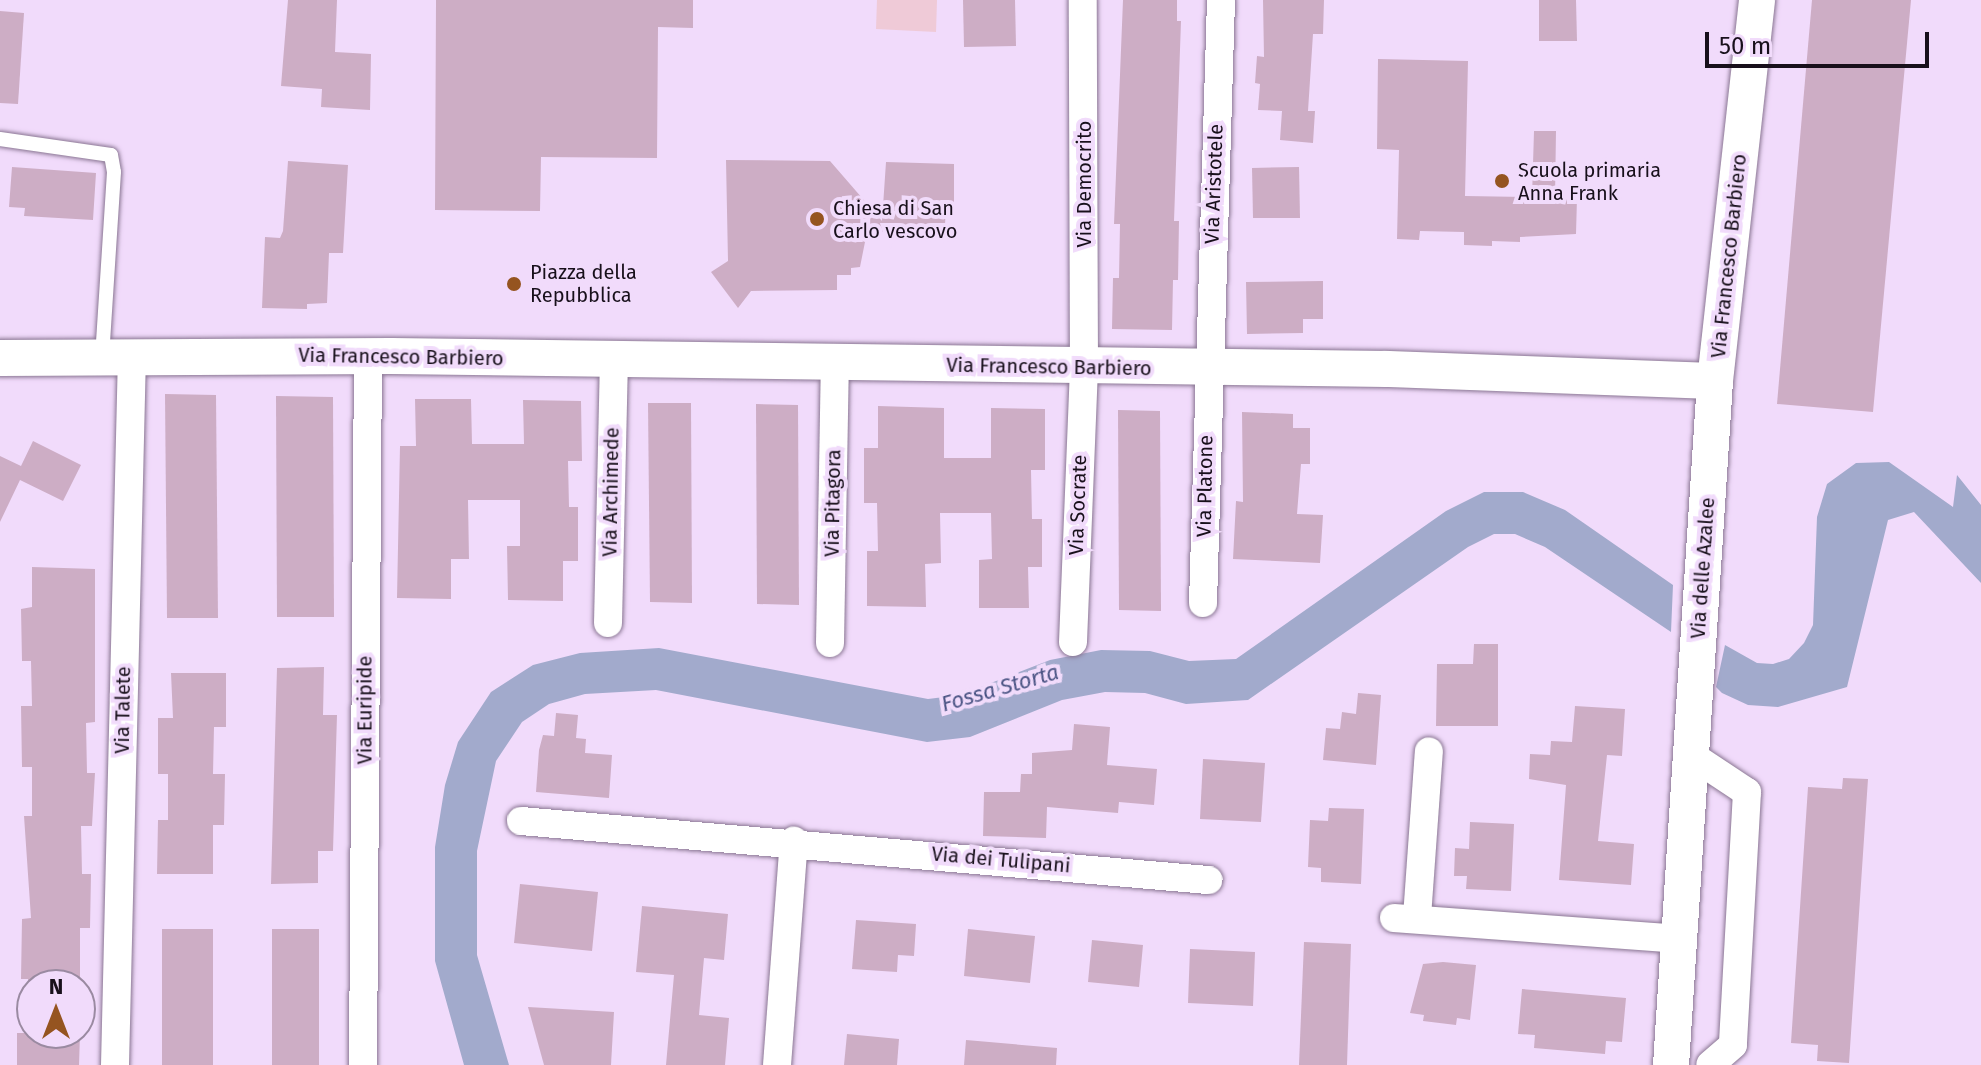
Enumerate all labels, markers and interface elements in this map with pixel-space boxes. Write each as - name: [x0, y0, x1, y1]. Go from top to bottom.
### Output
- scale bar: [1709, 16, 1933, 66]
- text: 50 m: [1719, 32, 1771, 60]
- street label: Via Democrito: [1072, 120, 1096, 248]
- street label: Via Aristotele: [1200, 124, 1228, 244]
- street label: Via Francesco Barbiero: [1706, 153, 1752, 359]
- place label: Scuola primaria Anna Frank: [1518, 158, 1661, 205]
- marker: Scuola primaria Anna Frank: [1493, 172, 1511, 190]
- place label: Chiesa di San Carlo vescovo: [833, 196, 958, 243]
- marker: Chiesa di San Carlo vescovo: [808, 210, 826, 228]
- place label: Piazza della Repubblica: [530, 260, 637, 307]
- marker: Piazza della Repubblica: [505, 275, 523, 293]
- street label: Via Francesco Barbiero: [298, 343, 504, 371]
- street label: Via Francesco Barbiero: [946, 353, 1152, 381]
- street label: Via Archimede: [598, 427, 624, 557]
- street label: Via Platone: [1192, 435, 1218, 537]
- street label: Via Pitagora: [820, 449, 846, 557]
- street label: Via Socrate: [1064, 454, 1092, 556]
- street label: Via delle Azalee: [1686, 496, 1720, 640]
- street label: Via Euripide: [353, 656, 377, 764]
- water label: Fossa Storta: [938, 659, 1062, 717]
- street label: Via Talete: [110, 666, 136, 754]
- street label: Via dei Tulipani: [931, 842, 1071, 878]
- north arrow: [16, 969, 96, 1049]
- text: N: [49, 973, 63, 1000]

